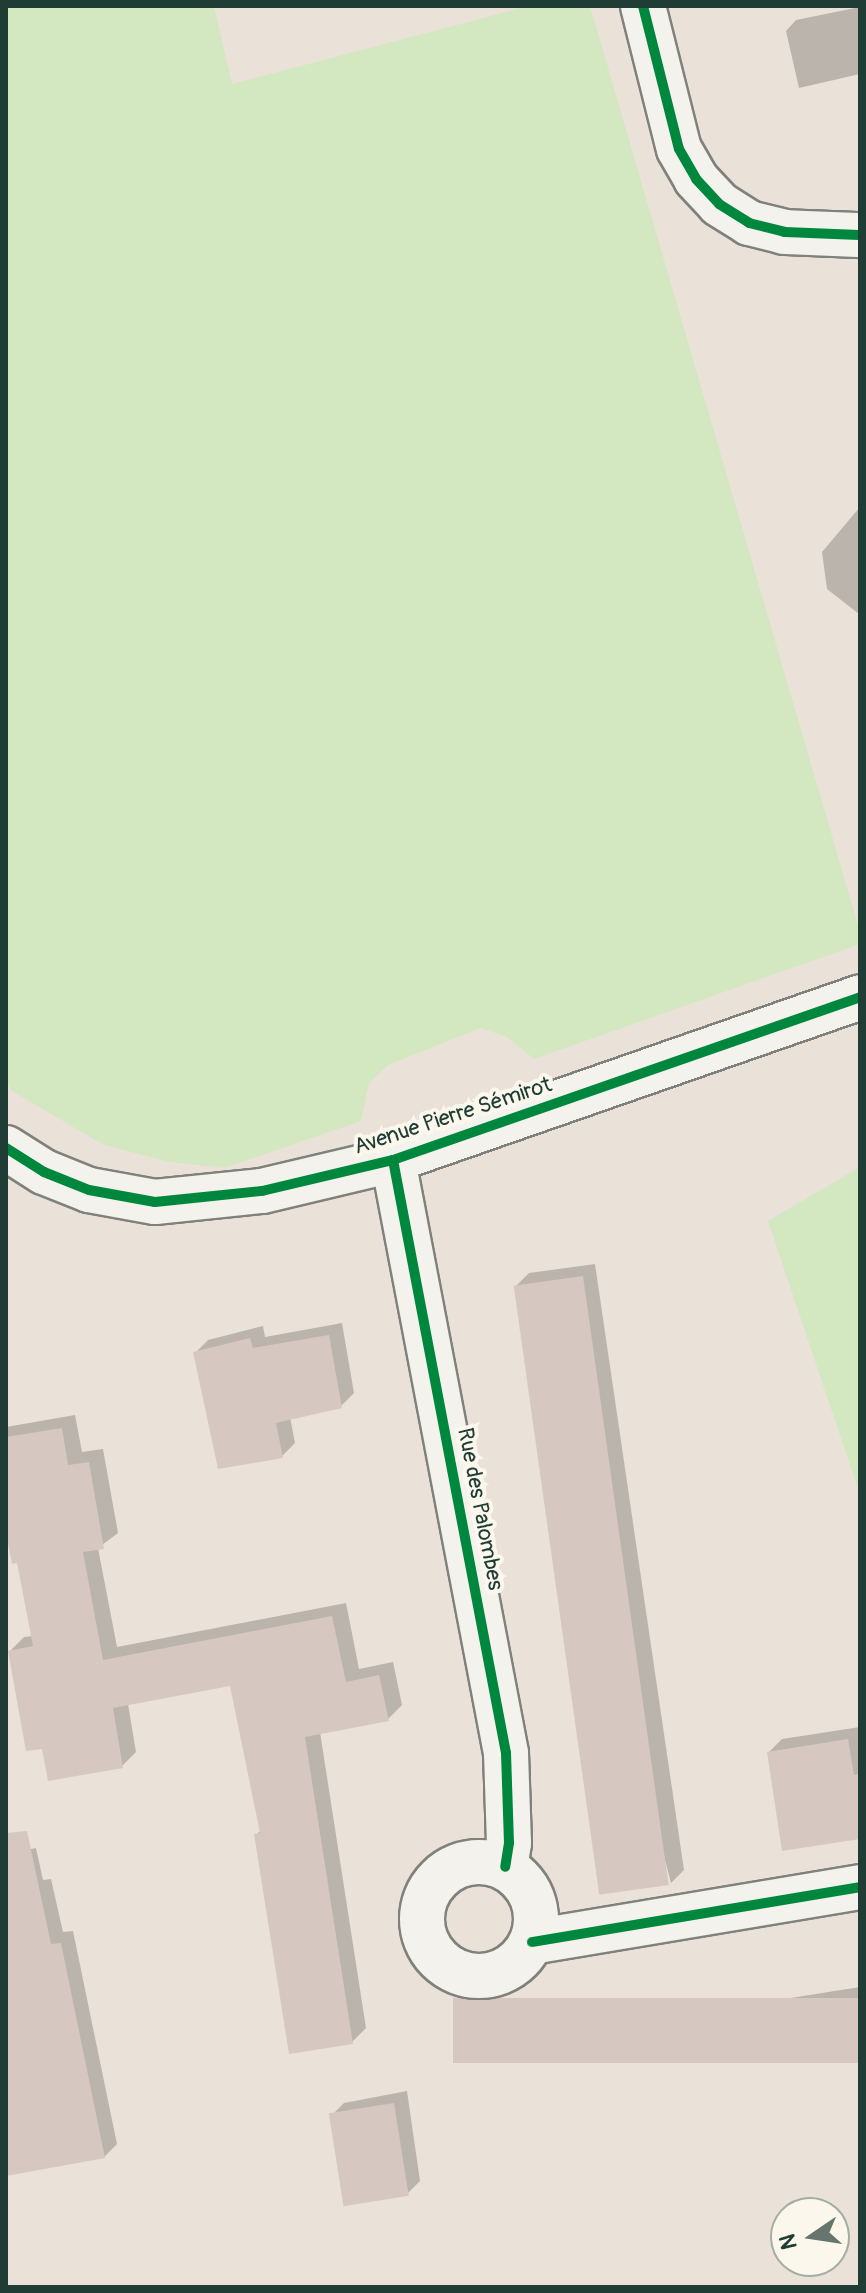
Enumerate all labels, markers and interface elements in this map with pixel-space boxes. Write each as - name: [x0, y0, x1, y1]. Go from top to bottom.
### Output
- street label: Avenue Pierre Sémirot: [351, 1072, 555, 1160]
- street label: Rue des Palombes: [451, 1426, 509, 1592]
- north arrow: [770, 2197, 850, 2277]
- text: N: [773, 2232, 804, 2252]

